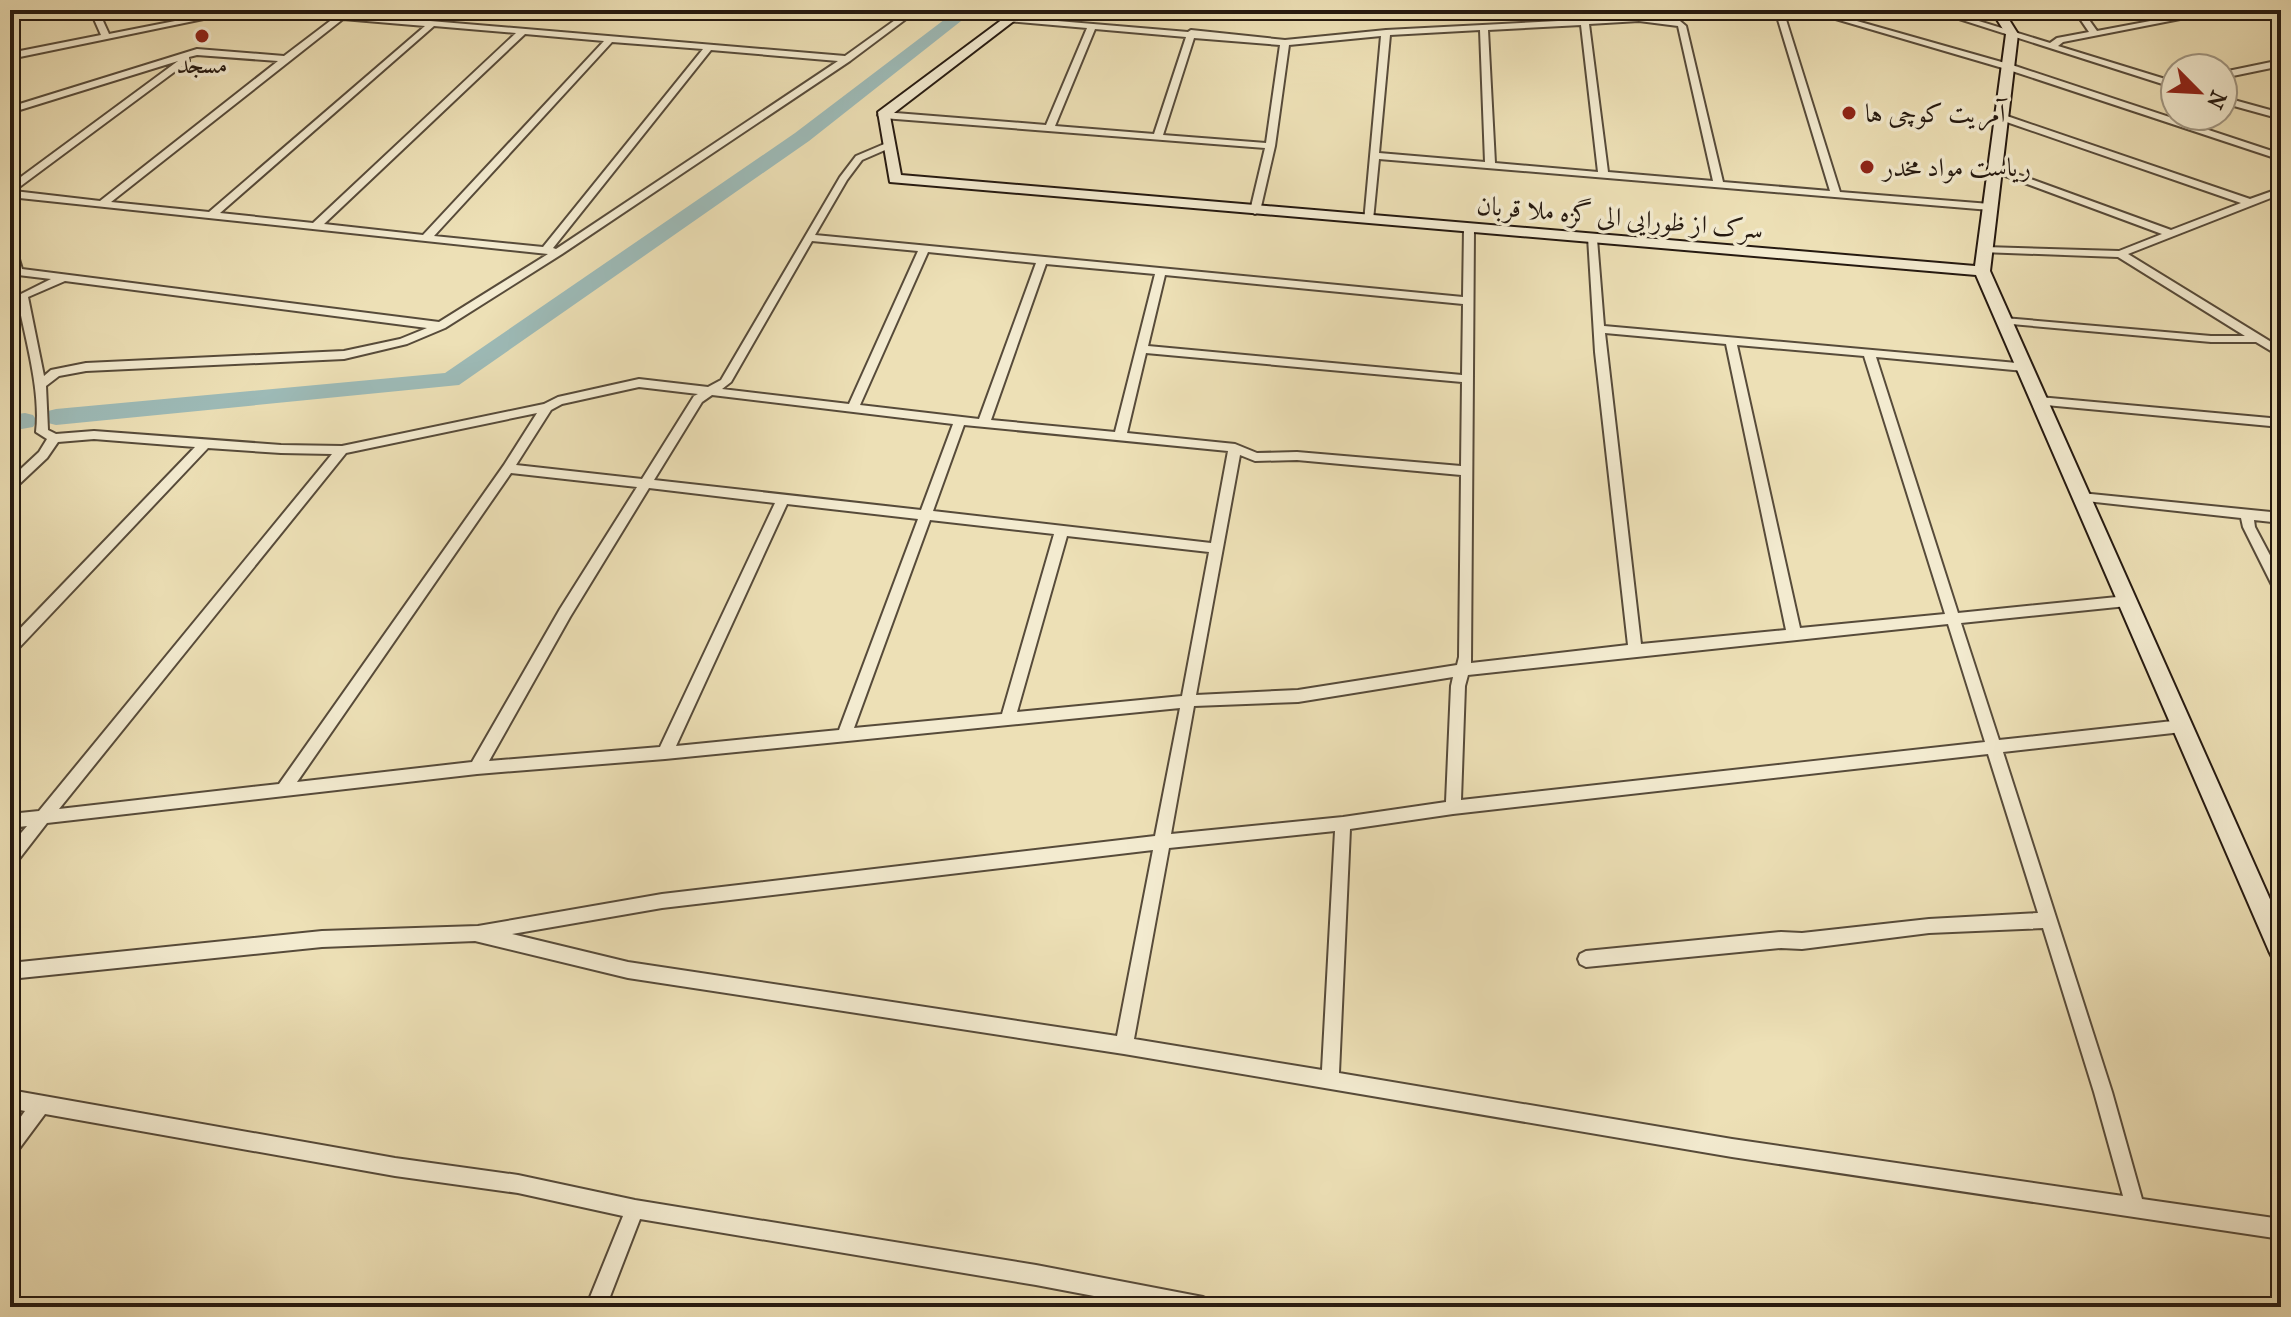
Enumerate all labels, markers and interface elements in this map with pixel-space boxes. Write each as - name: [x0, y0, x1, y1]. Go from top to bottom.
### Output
- marker: مسجد: [193, 27, 211, 45]
- place label: مسجد: [176, 49, 228, 80]
- north arrow: [2159, 52, 2239, 132]
- text: N: [2201, 87, 2232, 113]
- place label: آمریت کوچی ها: [1865, 98, 2008, 131]
- marker: آمریت کوچی ها: [1840, 104, 1858, 122]
- place label: ریاست مواد مخدر: [1880, 152, 2031, 184]
- marker: ریاست مواد مخدر: [1858, 158, 1876, 176]
- street label: سرک از ظورایی الی گزه ملا قربان: [1475, 188, 1765, 246]

